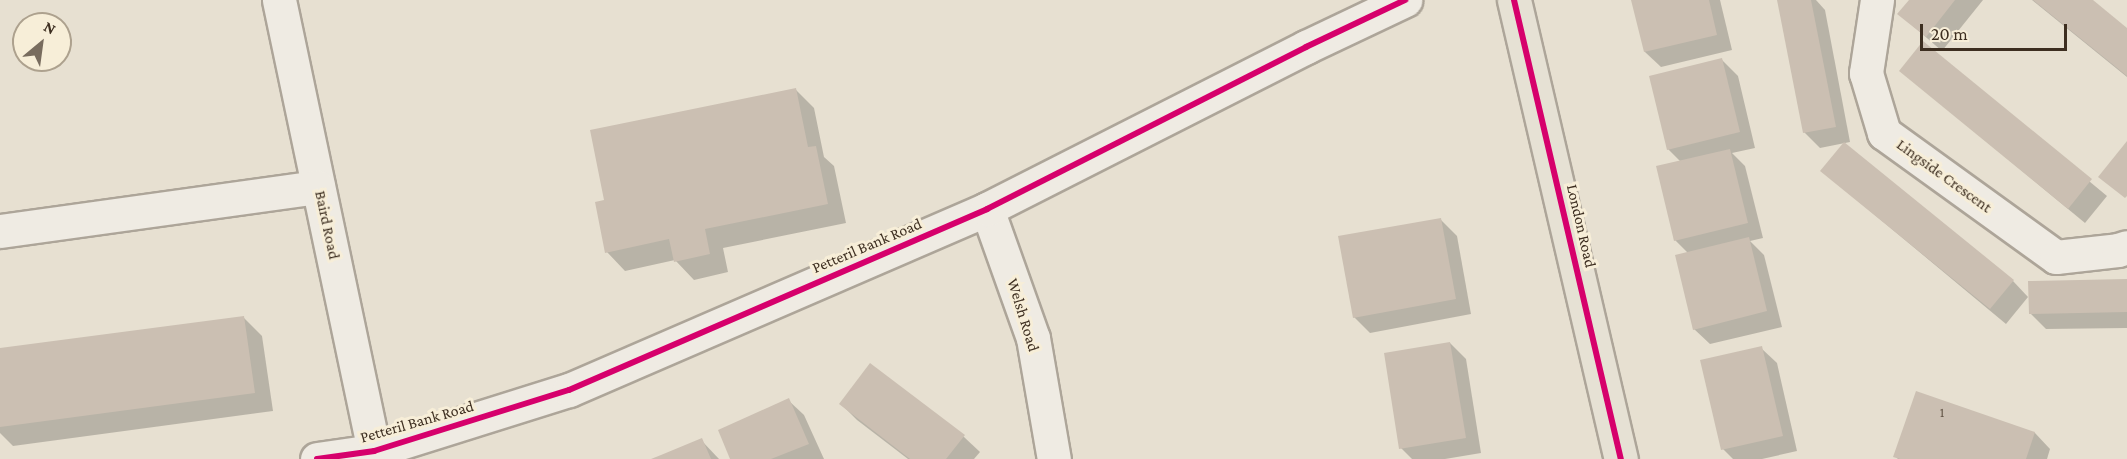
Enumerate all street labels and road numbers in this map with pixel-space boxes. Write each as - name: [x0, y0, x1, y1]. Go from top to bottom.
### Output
- street label: Lingside Crescent: [1893, 135, 1995, 217]
- street label: London Road: [1562, 182, 1600, 270]
- street label: Baird Road: [310, 189, 344, 261]
- street label: Petteril Bank Road: [809, 214, 925, 278]
- street label: Welsh Road: [1003, 276, 1043, 354]
- street label: Petteril Bank Road: [358, 397, 476, 447]

